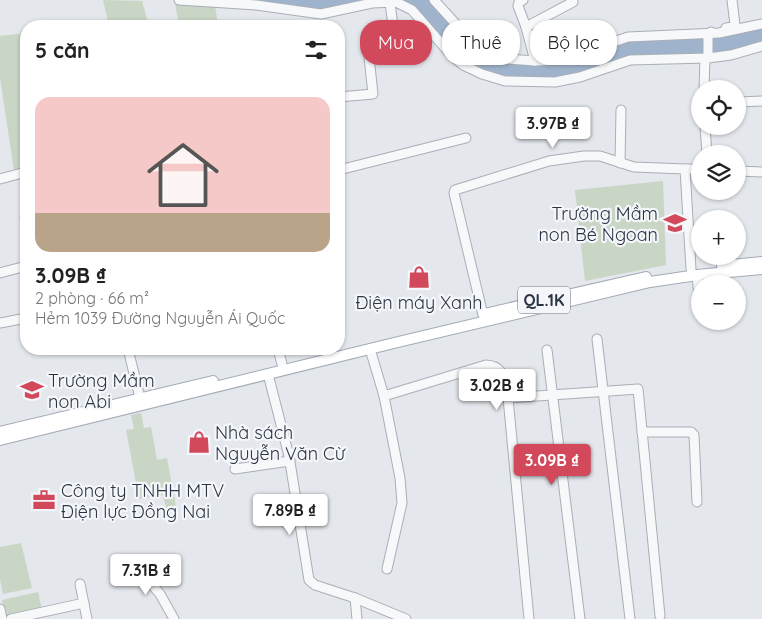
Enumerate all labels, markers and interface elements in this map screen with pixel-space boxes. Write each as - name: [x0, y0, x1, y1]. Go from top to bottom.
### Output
- chip: Mua: [360, 20, 432, 65]
- chip: Thuê: [442, 20, 520, 65]
- chip: Bộ lọc: [530, 20, 617, 65]
- icon: filters: [302, 36, 330, 64]
- text: 5 căn: [35, 37, 90, 63]
- map controls: [691, 80, 746, 330]
- button: locate: [691, 80, 746, 135]
- pin: 3.97B ₫: [507, 106, 599, 149]
- text: 3.97B ₫: [527, 113, 579, 133]
- icon: home: [138, 130, 228, 220]
- button: layers: [691, 145, 746, 200]
- place label: Trường Mầm non Bé Ngoan: [538, 202, 658, 246]
- school or university icon: Trường Mầm non Bé Ngoan: [662, 210, 688, 236]
- button: +: [691, 210, 746, 265]
- text: 3.09B ₫: [35, 262, 107, 288]
- shop icon: Điện máy Xanh: [406, 264, 432, 290]
- button: −: [691, 275, 746, 330]
- road number: QL.1K: [518, 286, 570, 314]
- text: 2 phòng · 66 m²: [35, 288, 149, 308]
- place label: Điện máy Xanh: [355, 291, 483, 314]
- text: Hẻm 1039 Đường Nguyễn Ái Quốc: [35, 308, 285, 328]
- pin: 3.02B ₫: [451, 368, 543, 411]
- place label: Trường Mầm non Abi: [48, 369, 155, 413]
- text: 3.02B ₫: [470, 375, 524, 395]
- school or university icon: Trường Mầm non Abi: [19, 377, 45, 403]
- place label: Nhà sách Nguyễn Văn Cừ: [215, 421, 346, 465]
- shop icon: Nhà sách Nguyễn Văn Cừ: [186, 429, 212, 455]
- pin: 3.09B ₫: [506, 444, 598, 486]
- text: 3.09B ₫: [525, 450, 579, 470]
- place label: Công ty TNHH MTV Điện lực Đồng Nai: [61, 479, 224, 523]
- office icon: Công ty TNHH MTV Điện lực Đồng Nai: [31, 487, 57, 513]
- pin: 7.89B ₫: [244, 494, 336, 536]
- text: 7.89B ₫: [264, 500, 316, 520]
- pin: 7.31B ₫: [100, 554, 192, 596]
- text: 7.31B ₫: [121, 560, 171, 580]

